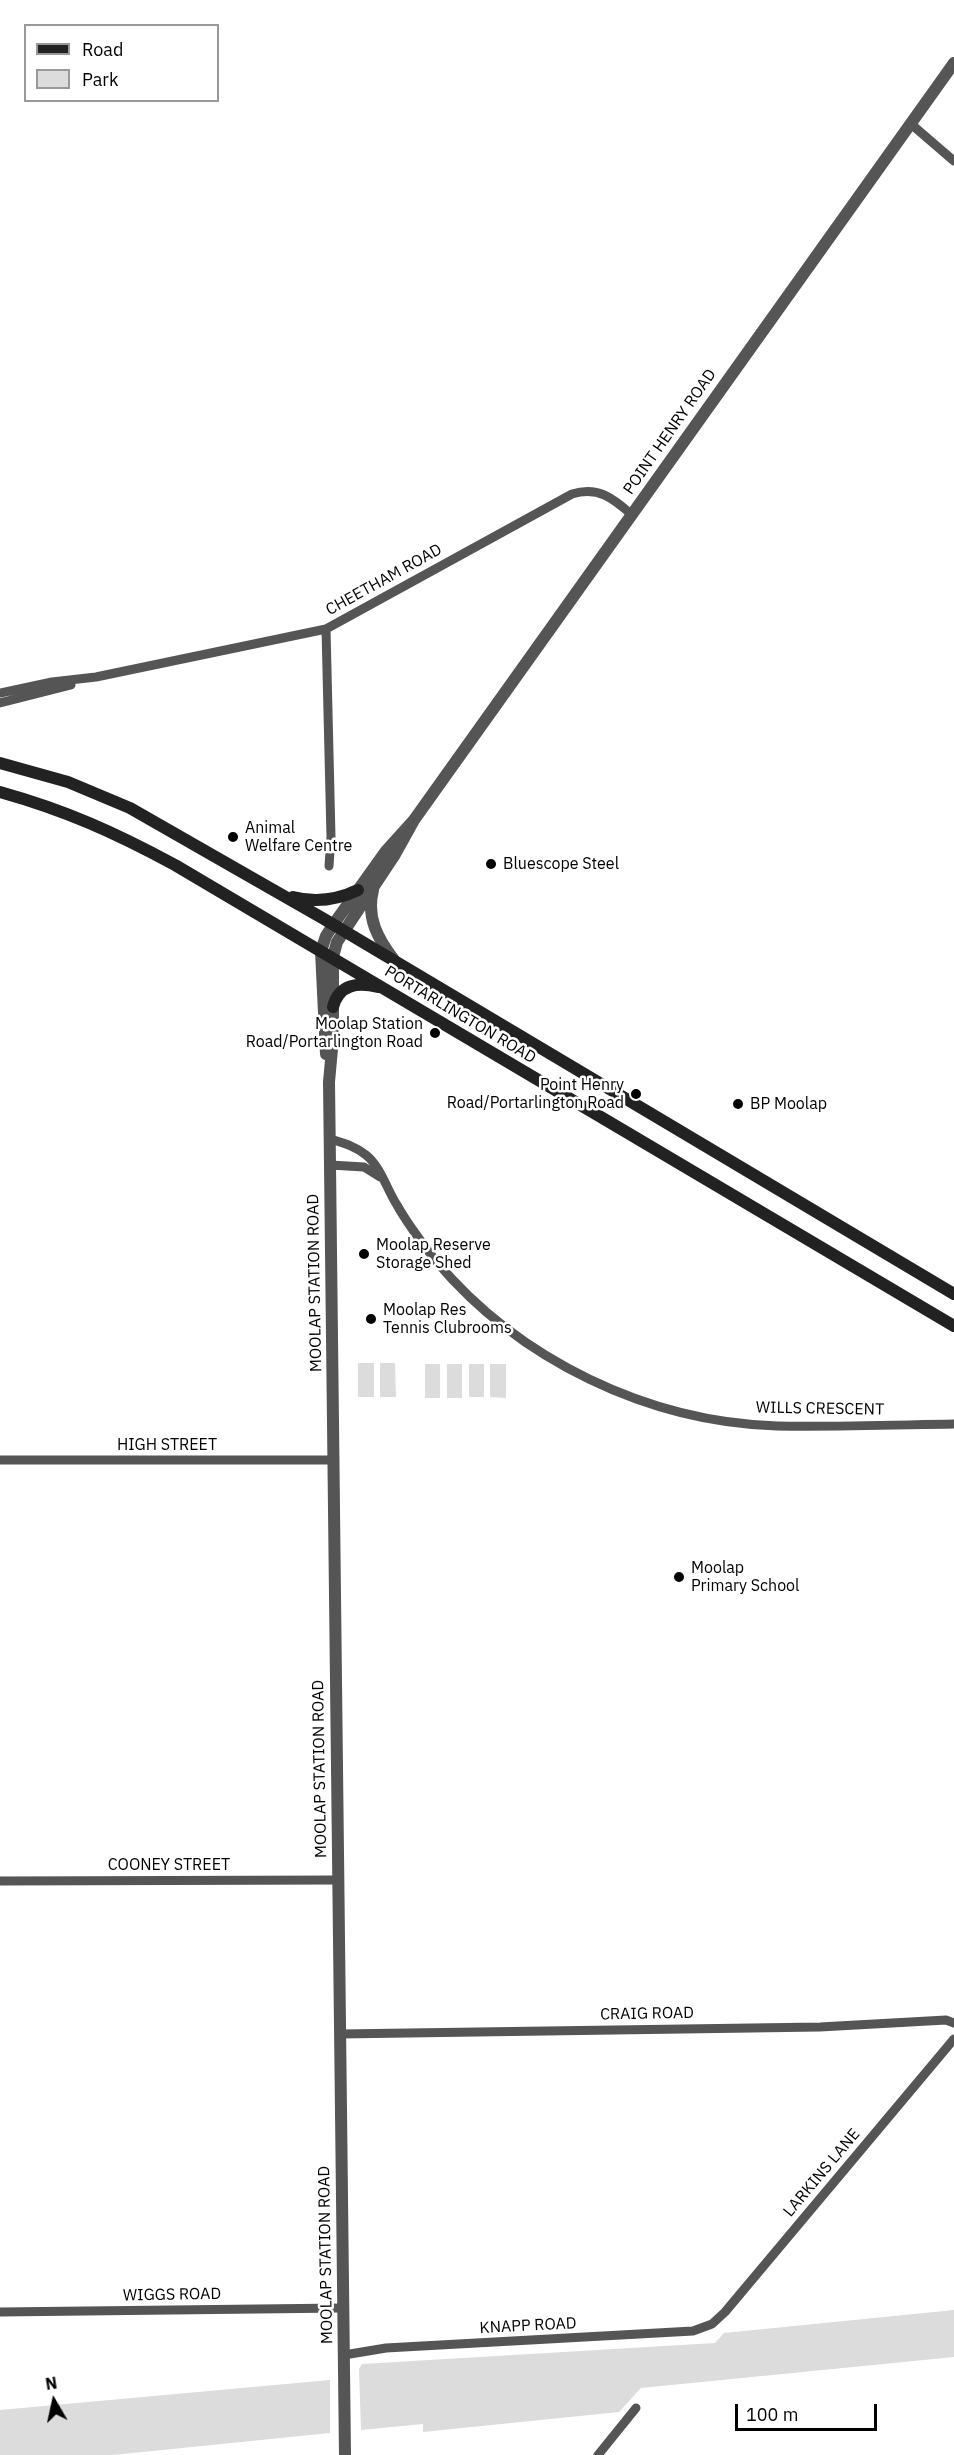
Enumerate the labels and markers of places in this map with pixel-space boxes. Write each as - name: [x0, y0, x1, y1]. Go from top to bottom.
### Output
- place label: Animal Welfare Centre: [245, 818, 352, 856]
- marker: Animal Welfare Centre: [226, 830, 240, 844]
- place label: Bluescope Steel: [503, 854, 619, 874]
- marker: Bluescope Steel: [484, 857, 498, 871]
- place label: Moolap Station Road/Portarlington Road: [246, 1014, 423, 1052]
- marker: Moolap Station Road/Portarlington Road: [428, 1026, 442, 1040]
- place label: Point Henry Road/Portarlington Road: [447, 1075, 624, 1113]
- marker: Point Henry Road/Portarlington Road: [629, 1087, 643, 1101]
- place label: BP Moolap: [750, 1094, 827, 1114]
- marker: BP Moolap: [731, 1097, 745, 1111]
- place label: Moolap Reserve Storage Shed: [376, 1235, 491, 1273]
- marker: Moolap Reserve Storage Shed: [357, 1247, 371, 1261]
- place label: Moolap Res Tennis Clubrooms: [383, 1300, 512, 1338]
- marker: Moolap Res Tennis Clubrooms: [364, 1312, 378, 1326]
- place label: Moolap Primary School: [691, 1558, 799, 1596]
- marker: Moolap Primary School: [672, 1570, 686, 1584]

